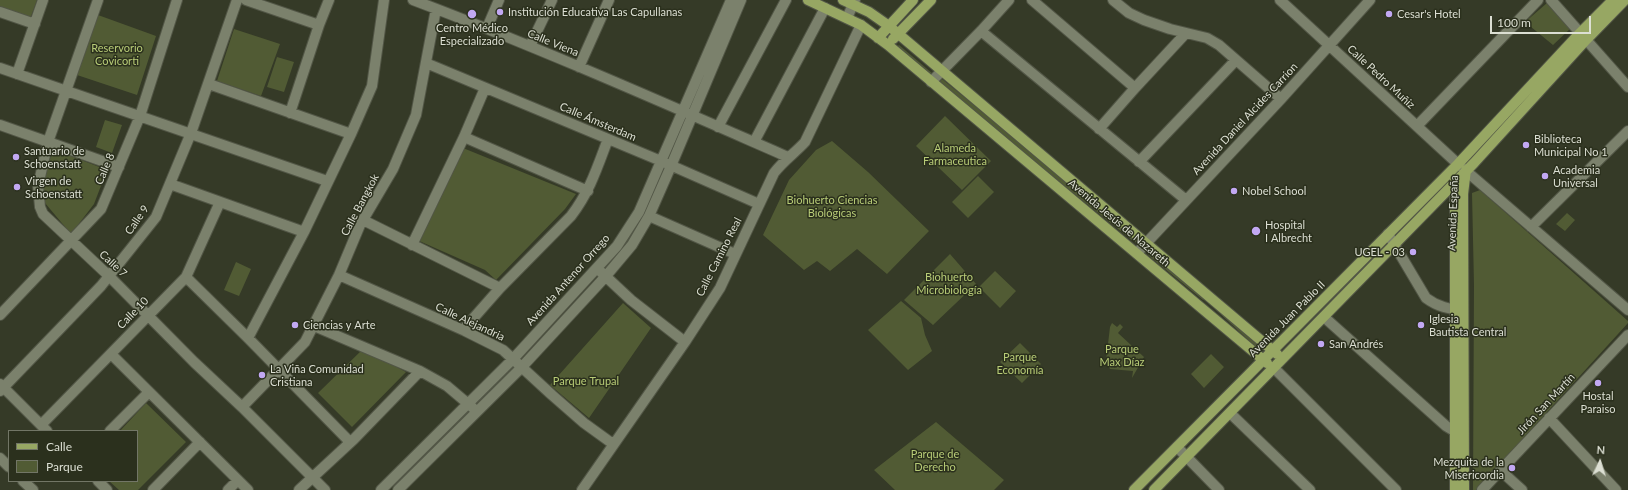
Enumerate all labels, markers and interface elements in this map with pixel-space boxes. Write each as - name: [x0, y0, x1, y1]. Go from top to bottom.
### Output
- place label: Institución Educativa Las Capullanas: [508, 5, 682, 19]
- marker: Institución Educativa Las Capullanas: [495, 7, 505, 17]
- place label: Cesar's Hotel: [1397, 7, 1461, 21]
- marker: Centro Médico Especializado: [466, 8, 478, 20]
- scale bar: [1492, 8, 1593, 34]
- marker: Cesar's Hotel: [1384, 9, 1394, 19]
- text: 100 m: [1497, 15, 1531, 30]
- place label: Centro Médico Especializado: [436, 21, 508, 47]
- street label: Calle Viena: [525, 27, 581, 59]
- park label: Reservorio Covicorti: [91, 41, 143, 67]
- street label: Calle Pedro Muñiz: [1344, 42, 1418, 112]
- street label: Avenida Daniel Alcides Carrion: [1190, 60, 1300, 178]
- street label: Calle Ámsterdam: [558, 100, 638, 144]
- place label: Biblioteca Municipal No 1: [1534, 132, 1608, 158]
- marker: Biblioteca Municipal No 1: [1521, 140, 1531, 150]
- park label: Alameda Farmaceutica: [923, 141, 987, 167]
- place label: Santuario de Schoenstatt: [24, 144, 85, 170]
- street label: Calle 8: [92, 151, 118, 187]
- marker: Santuario de Schoenstatt: [11, 152, 21, 162]
- place label: Academia Universal: [1553, 163, 1600, 189]
- marker: Academia Universal: [1540, 171, 1550, 181]
- street label: Calle Bangkok: [338, 172, 382, 238]
- place label: Virgen de Schoenstatt: [25, 174, 82, 200]
- street label: Avenida España: [1445, 175, 1461, 251]
- street label: Avenida Jesús de Nazareth: [1065, 177, 1173, 269]
- marker: Virgen de Schoenstatt: [12, 182, 22, 192]
- place label: Nobel School: [1242, 184, 1306, 198]
- marker: Nobel School: [1229, 186, 1239, 196]
- park label: Biohuerto Ciencias Biológicas: [787, 193, 877, 219]
- street label: Calle 9: [122, 203, 152, 237]
- street label: Calle Camino Real: [693, 215, 745, 299]
- place label: Hospital I Albrecht: [1265, 218, 1312, 244]
- marker: Hospital I Albrecht: [1250, 225, 1262, 237]
- street label: Avenida Antenor Orrego: [524, 232, 612, 328]
- place label: UGEL - 03: [1354, 245, 1405, 259]
- marker: UGEL - 03: [1408, 247, 1418, 257]
- street label: Calle 7: [96, 248, 130, 280]
- park label: Biohuerto Microbiología: [916, 270, 982, 296]
- street label: Avenida Juan Pablo II: [1246, 278, 1328, 360]
- street label: Calle 10: [115, 294, 151, 332]
- street label: Calle Alejandria: [433, 300, 507, 344]
- place label: Iglesia Bautista Central: [1429, 312, 1506, 338]
- place label: Ciencias y Arte: [303, 318, 376, 332]
- marker: Ciencias y Arte: [290, 320, 300, 330]
- marker: Iglesia Bautista Central: [1416, 320, 1426, 330]
- place label: San Andrés: [1329, 337, 1383, 351]
- marker: San Andrés: [1316, 339, 1326, 349]
- park label: Parque Max Díaz: [1099, 342, 1145, 368]
- park label: Parque Economía: [996, 350, 1044, 376]
- place label: La Viña Comunidad Cristiana: [270, 362, 364, 388]
- marker: La Viña Comunidad Cristiana: [257, 370, 267, 380]
- street label: Jirón San Martín: [1514, 371, 1578, 437]
- park label: Parque Trupal: [553, 374, 619, 388]
- marker: Hostal Paraiso: [1593, 378, 1603, 388]
- place label: Hostal Paraiso: [1581, 389, 1615, 415]
- legend: [8, 430, 138, 482]
- text: Calle: [46, 439, 72, 454]
- north arrow: [1580, 442, 1620, 482]
- text: N: [1596, 443, 1606, 456]
- park label: Parque de Derecho: [911, 447, 959, 473]
- place label: Mezquita de la Misericordia: [1433, 455, 1504, 481]
- text: Parque: [46, 459, 83, 474]
- marker: Mezquita de la Misericordia: [1507, 463, 1517, 473]

